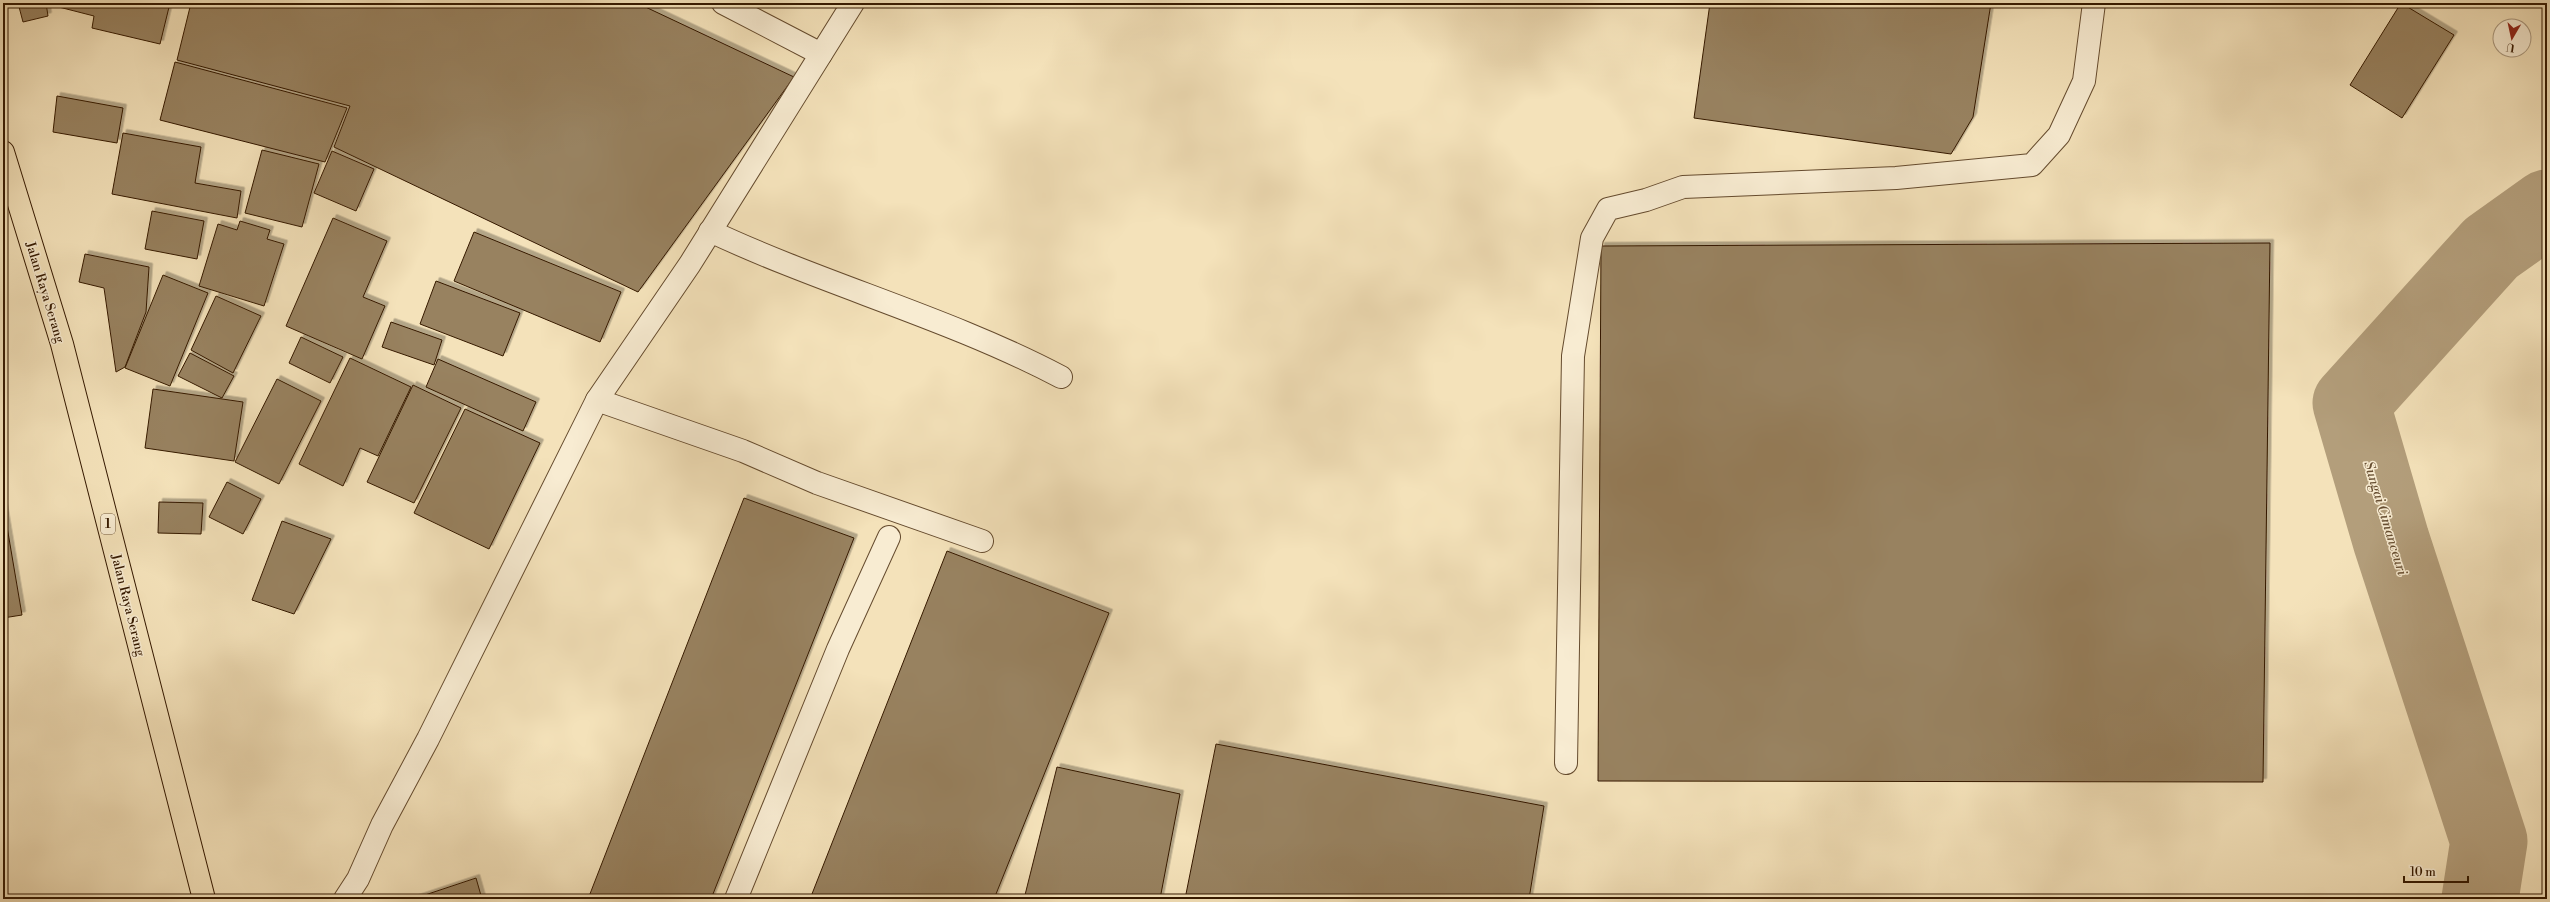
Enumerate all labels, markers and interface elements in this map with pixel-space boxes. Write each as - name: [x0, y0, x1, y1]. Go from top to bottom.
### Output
- north arrow: [2492, 18, 2532, 58]
- text: U: [2505, 39, 2516, 54]
- street label: Jalan Raya Serang: [22, 239, 68, 345]
- water label: Sungai Cimanceuri: [2359, 459, 2411, 578]
- road number: 1: [101, 514, 115, 534]
- street label: Jalan Raya Serang: [107, 551, 149, 658]
- scale bar: [2404, 858, 2468, 884]
- text: 10 m: [2410, 865, 2436, 880]

